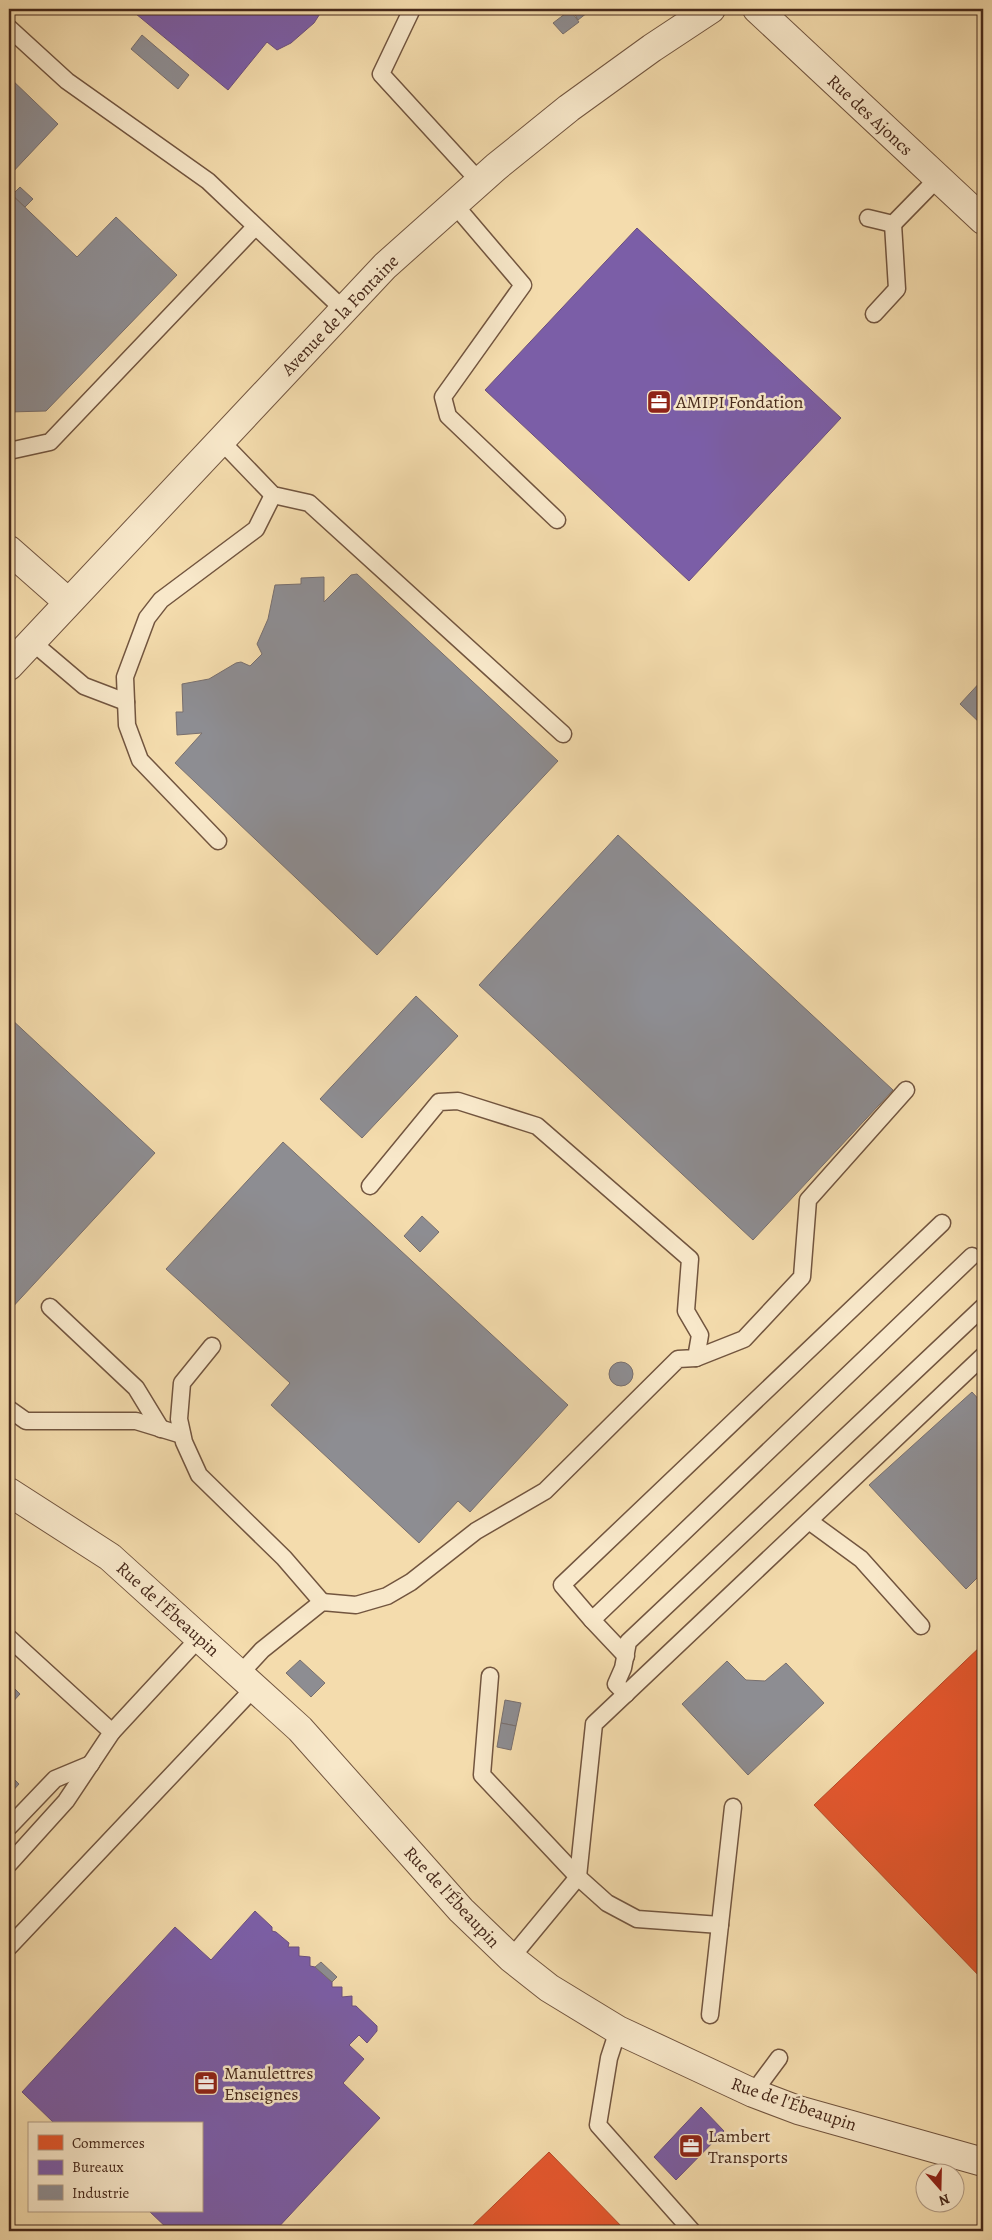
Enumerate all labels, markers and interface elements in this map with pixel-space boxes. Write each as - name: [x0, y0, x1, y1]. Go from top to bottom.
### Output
- street label: Rue des Ajoncs: [822, 69, 918, 161]
- street label: Avenue de la Fontaine: [275, 249, 404, 381]
- office icon: AMIPI Fondation: [646, 389, 672, 415]
- place label: AMIPI Fondation: [675, 390, 804, 414]
- street label: Rue de l'Ébeaupin: [111, 1556, 225, 1662]
- street label: Rue de l'Ébeaupin: [399, 1841, 506, 1953]
- place label: Manulettres Enseignes: [224, 2061, 313, 2106]
- office icon: Manulettres Enseignes: [193, 2070, 219, 2096]
- street label: Rue de l'Ébeaupin: [728, 2071, 860, 2137]
- legend: [28, 2122, 202, 2212]
- place label: Lambert Transports: [708, 2124, 788, 2169]
- text: Commerces: [72, 2133, 145, 2153]
- office icon: Lambert Transports: [678, 2133, 704, 2159]
- text: Bureaux: [72, 2157, 124, 2177]
- north arrow: [914, 2162, 964, 2212]
- text: Industrie: [72, 2183, 130, 2203]
- text: N: [936, 2189, 952, 2210]

